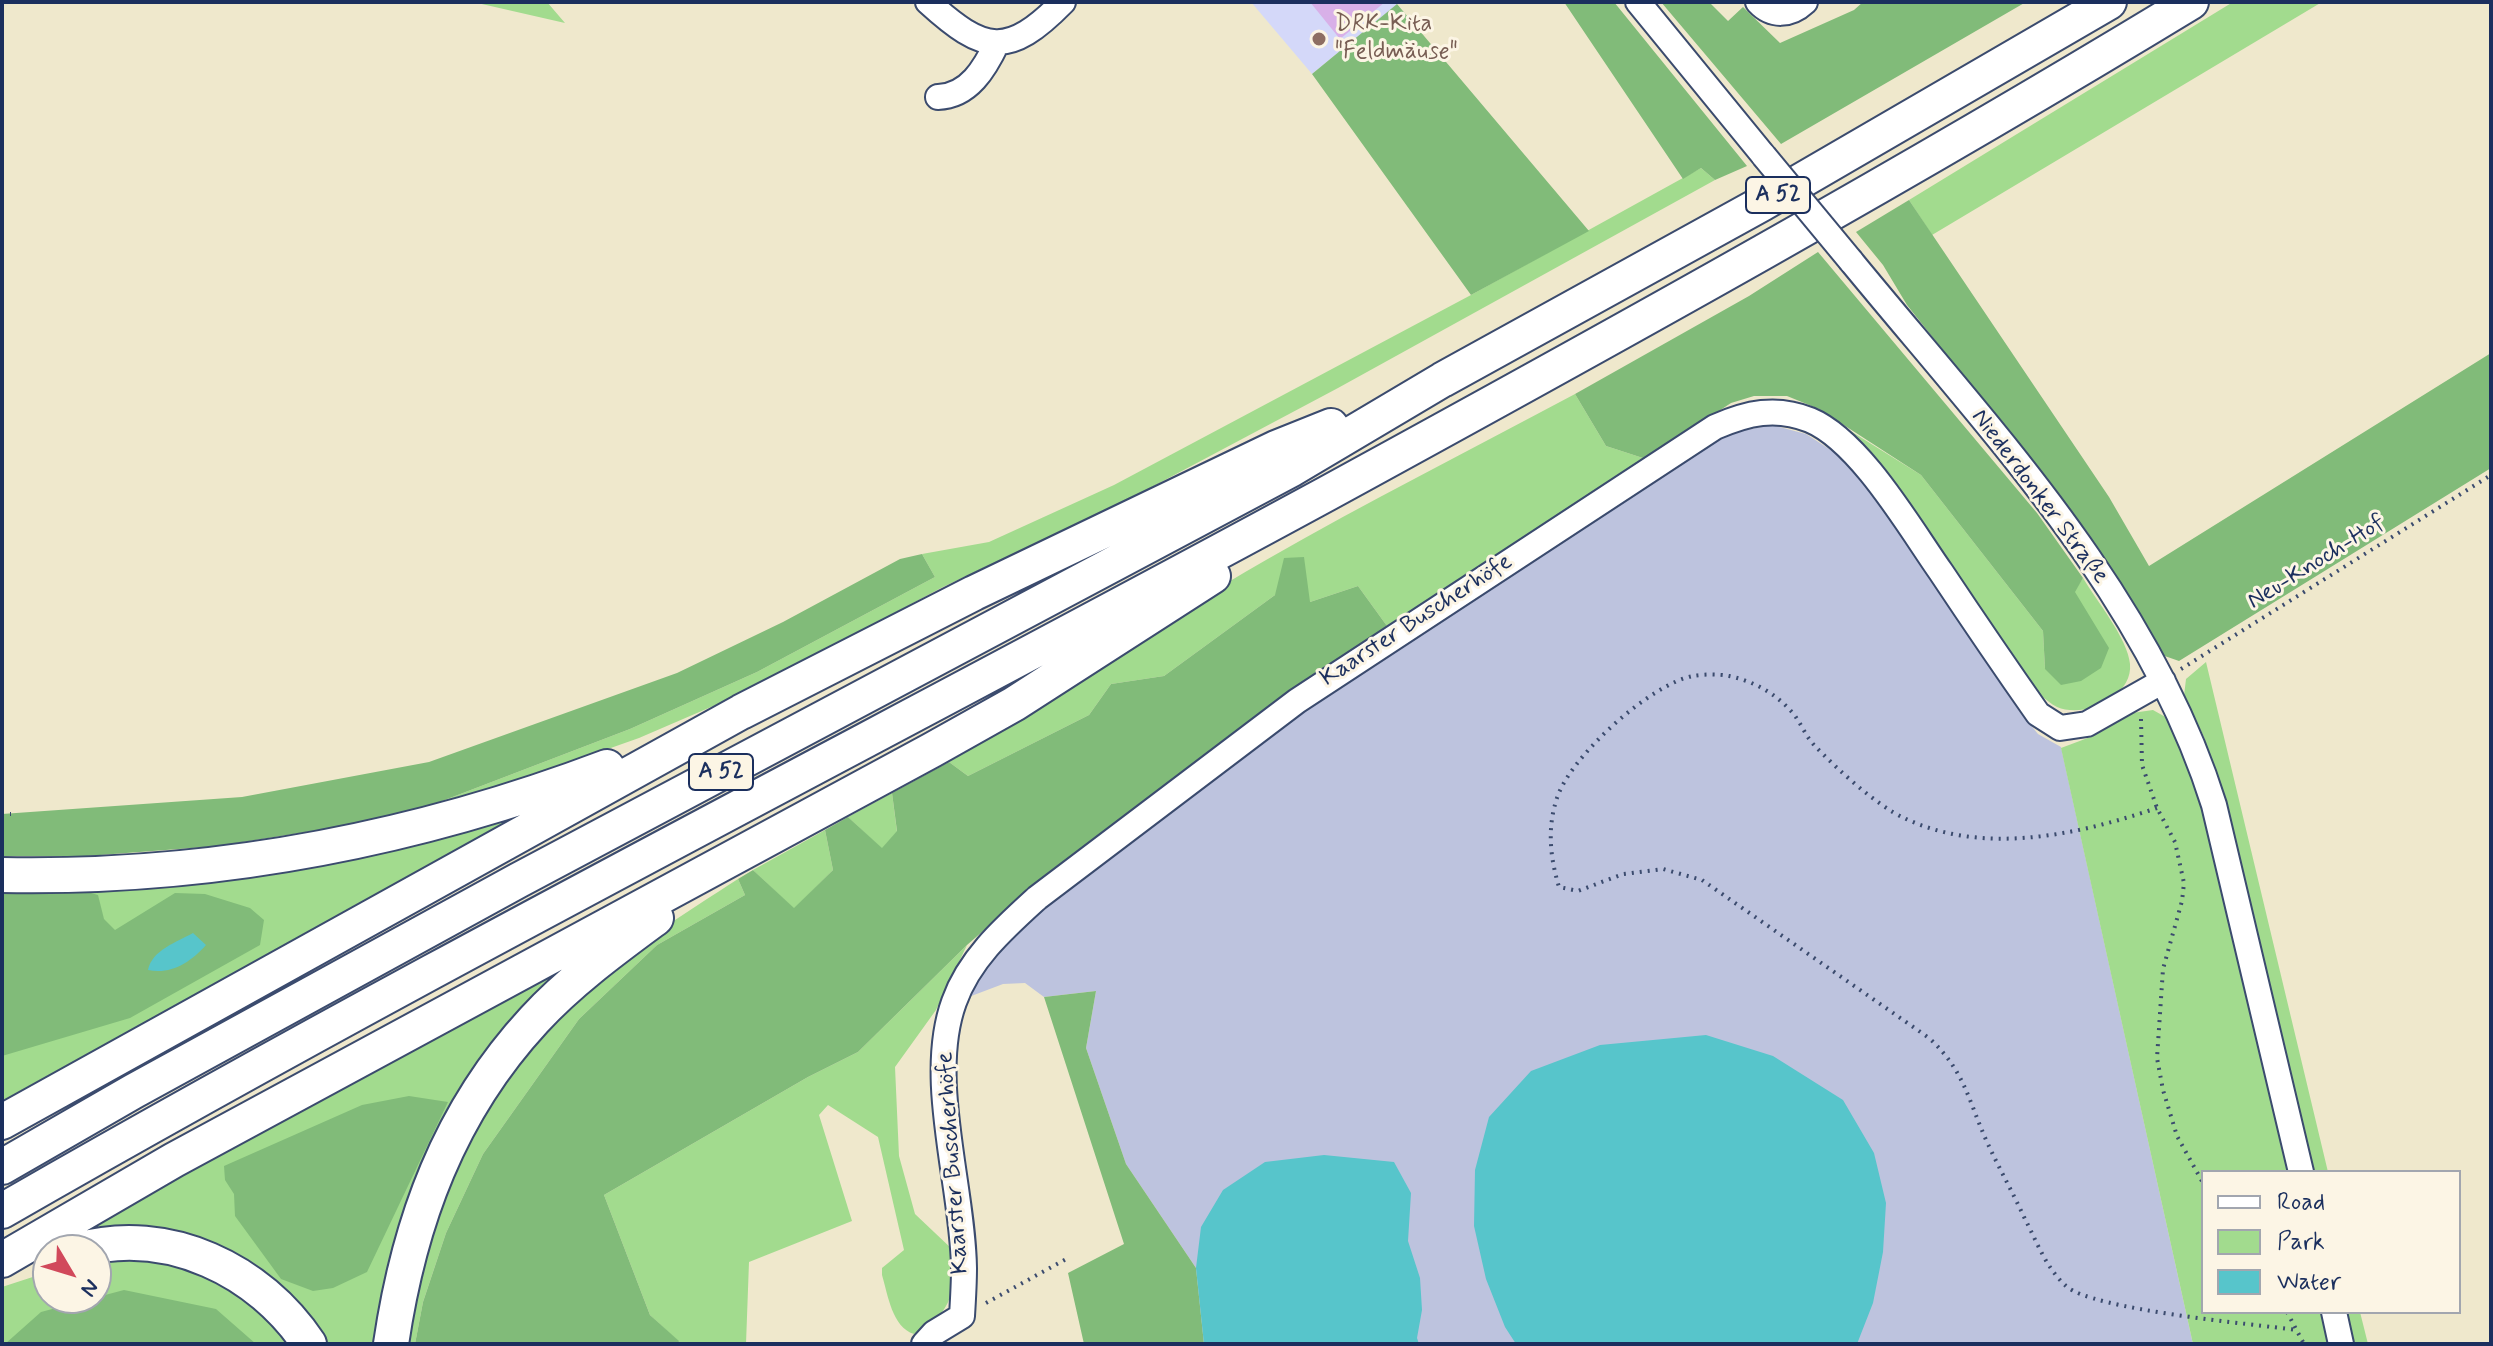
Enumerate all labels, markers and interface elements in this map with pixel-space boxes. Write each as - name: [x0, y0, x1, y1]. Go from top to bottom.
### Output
- place label: DRK-Kita "Feldmäuse": [1335, 11, 1458, 67]
- marker: DRK-Kita "Feldmäuse": [1310, 30, 1328, 48]
- road number: A 52: [1746, 177, 1810, 213]
- street label: Niederdonker Straße: [1964, 404, 2114, 590]
- street label: Neu-Knoch-Hof: [2243, 509, 2391, 617]
- street label: Kaarster Buscherhöfe: [1316, 548, 1518, 694]
- road number: A 52: [689, 754, 753, 790]
- street label: Kaarster Buscherhöfe: [932, 1051, 976, 1275]
- legend: [2201, 1170, 2461, 1314]
- text: Road: [2277, 1187, 2325, 1218]
- text: Park: [2277, 1227, 2325, 1258]
- north arrow: [32, 1234, 112, 1314]
- text: Water: [2277, 1267, 2341, 1298]
- text: N: [74, 1273, 105, 1302]

